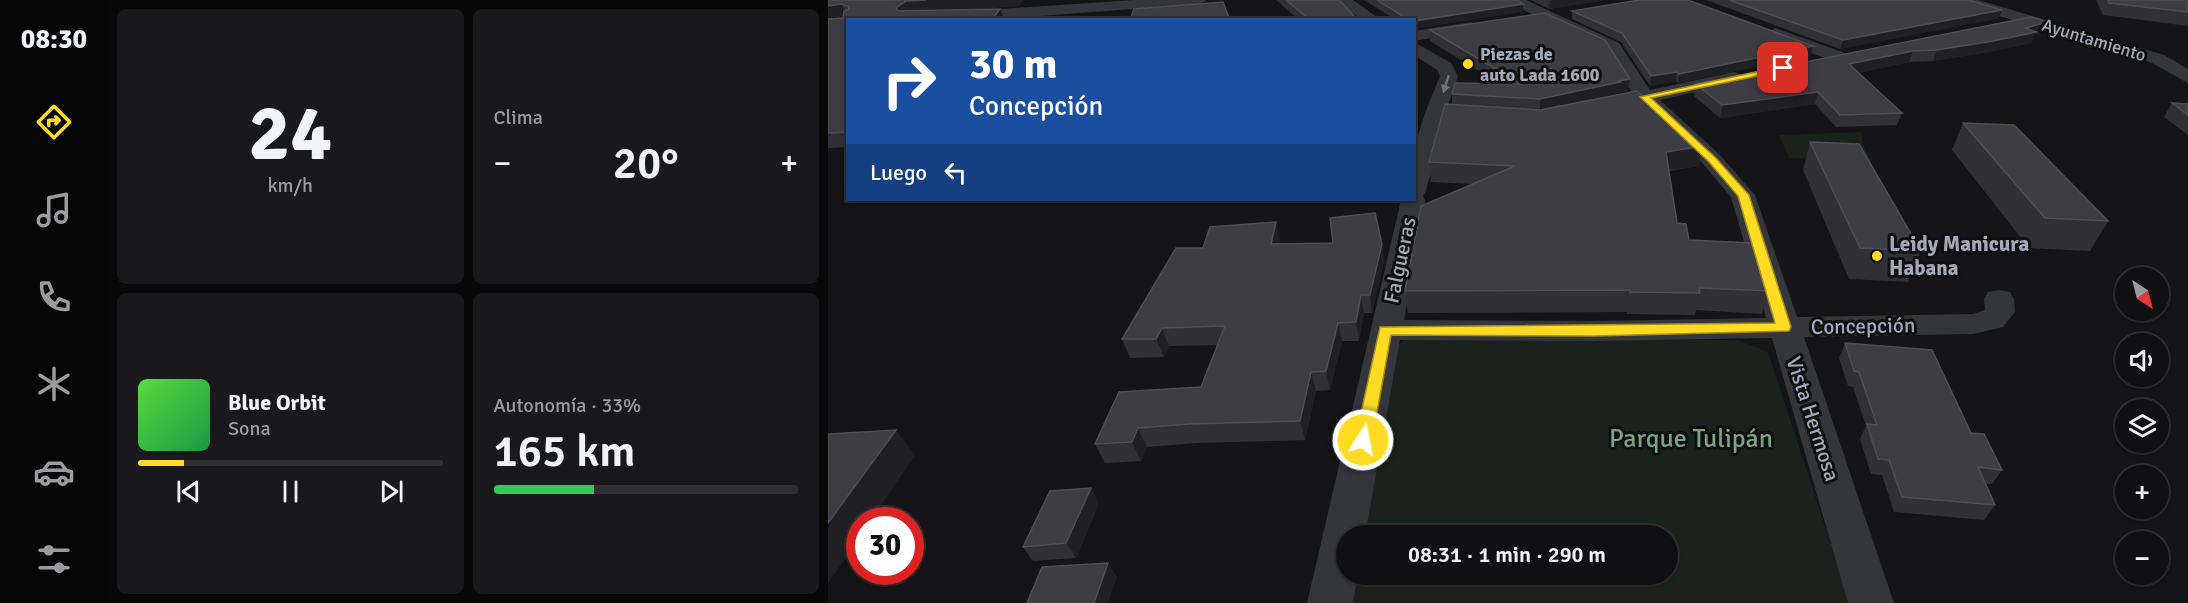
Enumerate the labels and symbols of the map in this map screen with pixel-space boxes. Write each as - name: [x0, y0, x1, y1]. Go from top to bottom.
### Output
- street label: Ayuntamiento: [2039, 14, 2149, 66]
- pin: [1757, 42, 1808, 93]
- place label: Piezas de auto Lada 1600: [1480, 43, 1600, 86]
- marker: Piezas de auto Lada 1600: [1461, 57, 1475, 71]
- one-way arrow: [1440, 75, 1450, 93]
- street label: Falgueras: [1378, 215, 1422, 305]
- place label: Leidy Manicura Habana: [1889, 231, 2029, 281]
- marker: Leidy Manicura Habana: [1870, 249, 1884, 263]
- north arrow: [2115, 267, 2169, 321]
- street label: Concepción: [1811, 312, 1915, 340]
- street label: Vista Hermosa: [1781, 353, 1845, 485]
- position arrow: [1331, 408, 1395, 472]
- park label: Parque Tulipán: [1609, 423, 1773, 455]
- speed limit sign: 30: [846, 507, 924, 585]

